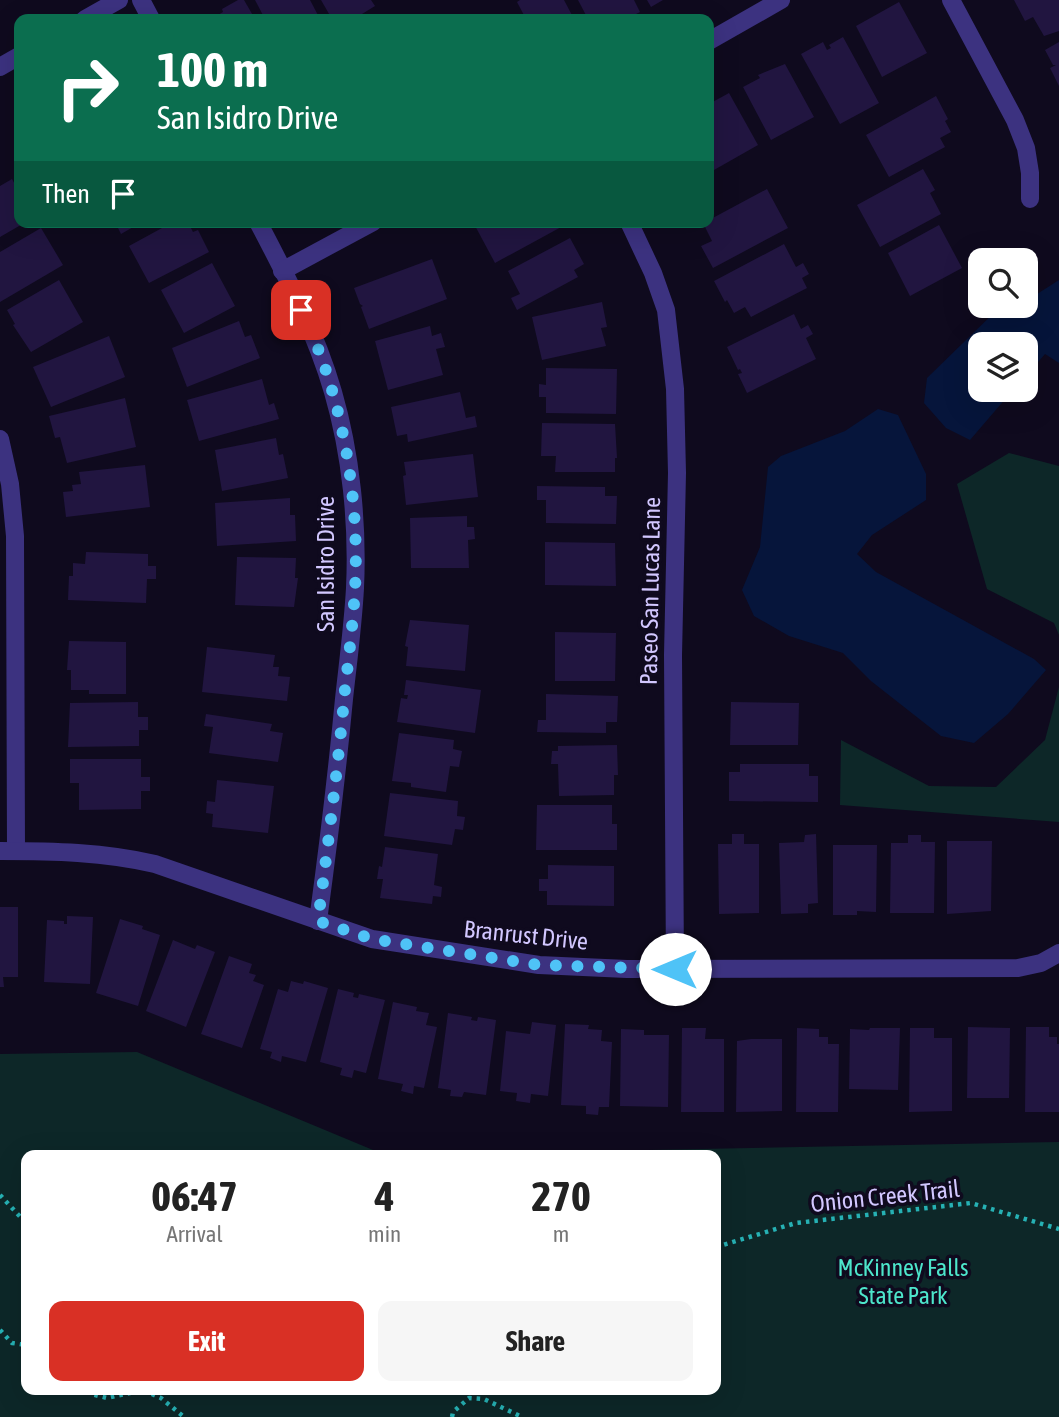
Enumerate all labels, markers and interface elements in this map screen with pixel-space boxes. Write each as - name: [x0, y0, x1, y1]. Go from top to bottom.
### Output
- text: 100 m: [157, 41, 268, 97]
- icon: right: [42, 42, 133, 133]
- text: San Isidro Drive: [157, 99, 338, 136]
- icon: arrive: [104, 175, 142, 213]
- text: Then: [42, 179, 90, 209]
- map controls: [968, 248, 1038, 402]
- button: search: [968, 248, 1038, 318]
- pin: [271, 280, 331, 340]
- icon: arrive: [282, 291, 320, 329]
- button: layers: [968, 332, 1038, 402]
- street label: San Isidro Drive: [312, 496, 339, 632]
- street label: Paseo San Lucas Lane: [635, 497, 665, 685]
- street label: Branrust Drive: [463, 915, 589, 955]
- position arrow: [638, 932, 712, 1006]
- text: 06:47: [151, 1172, 238, 1220]
- text: 4: [375, 1172, 394, 1220]
- text: 270: [531, 1172, 591, 1220]
- street label: Onion Creek Trail: [809, 1175, 961, 1217]
- text: Arrival: [166, 1221, 223, 1247]
- text: min: [368, 1221, 401, 1247]
- text: m: [553, 1221, 569, 1247]
- park label: McKinney Falls State Park: [838, 1254, 968, 1309]
- button: Exit: [49, 1301, 364, 1381]
- button: Share: [378, 1301, 693, 1381]

